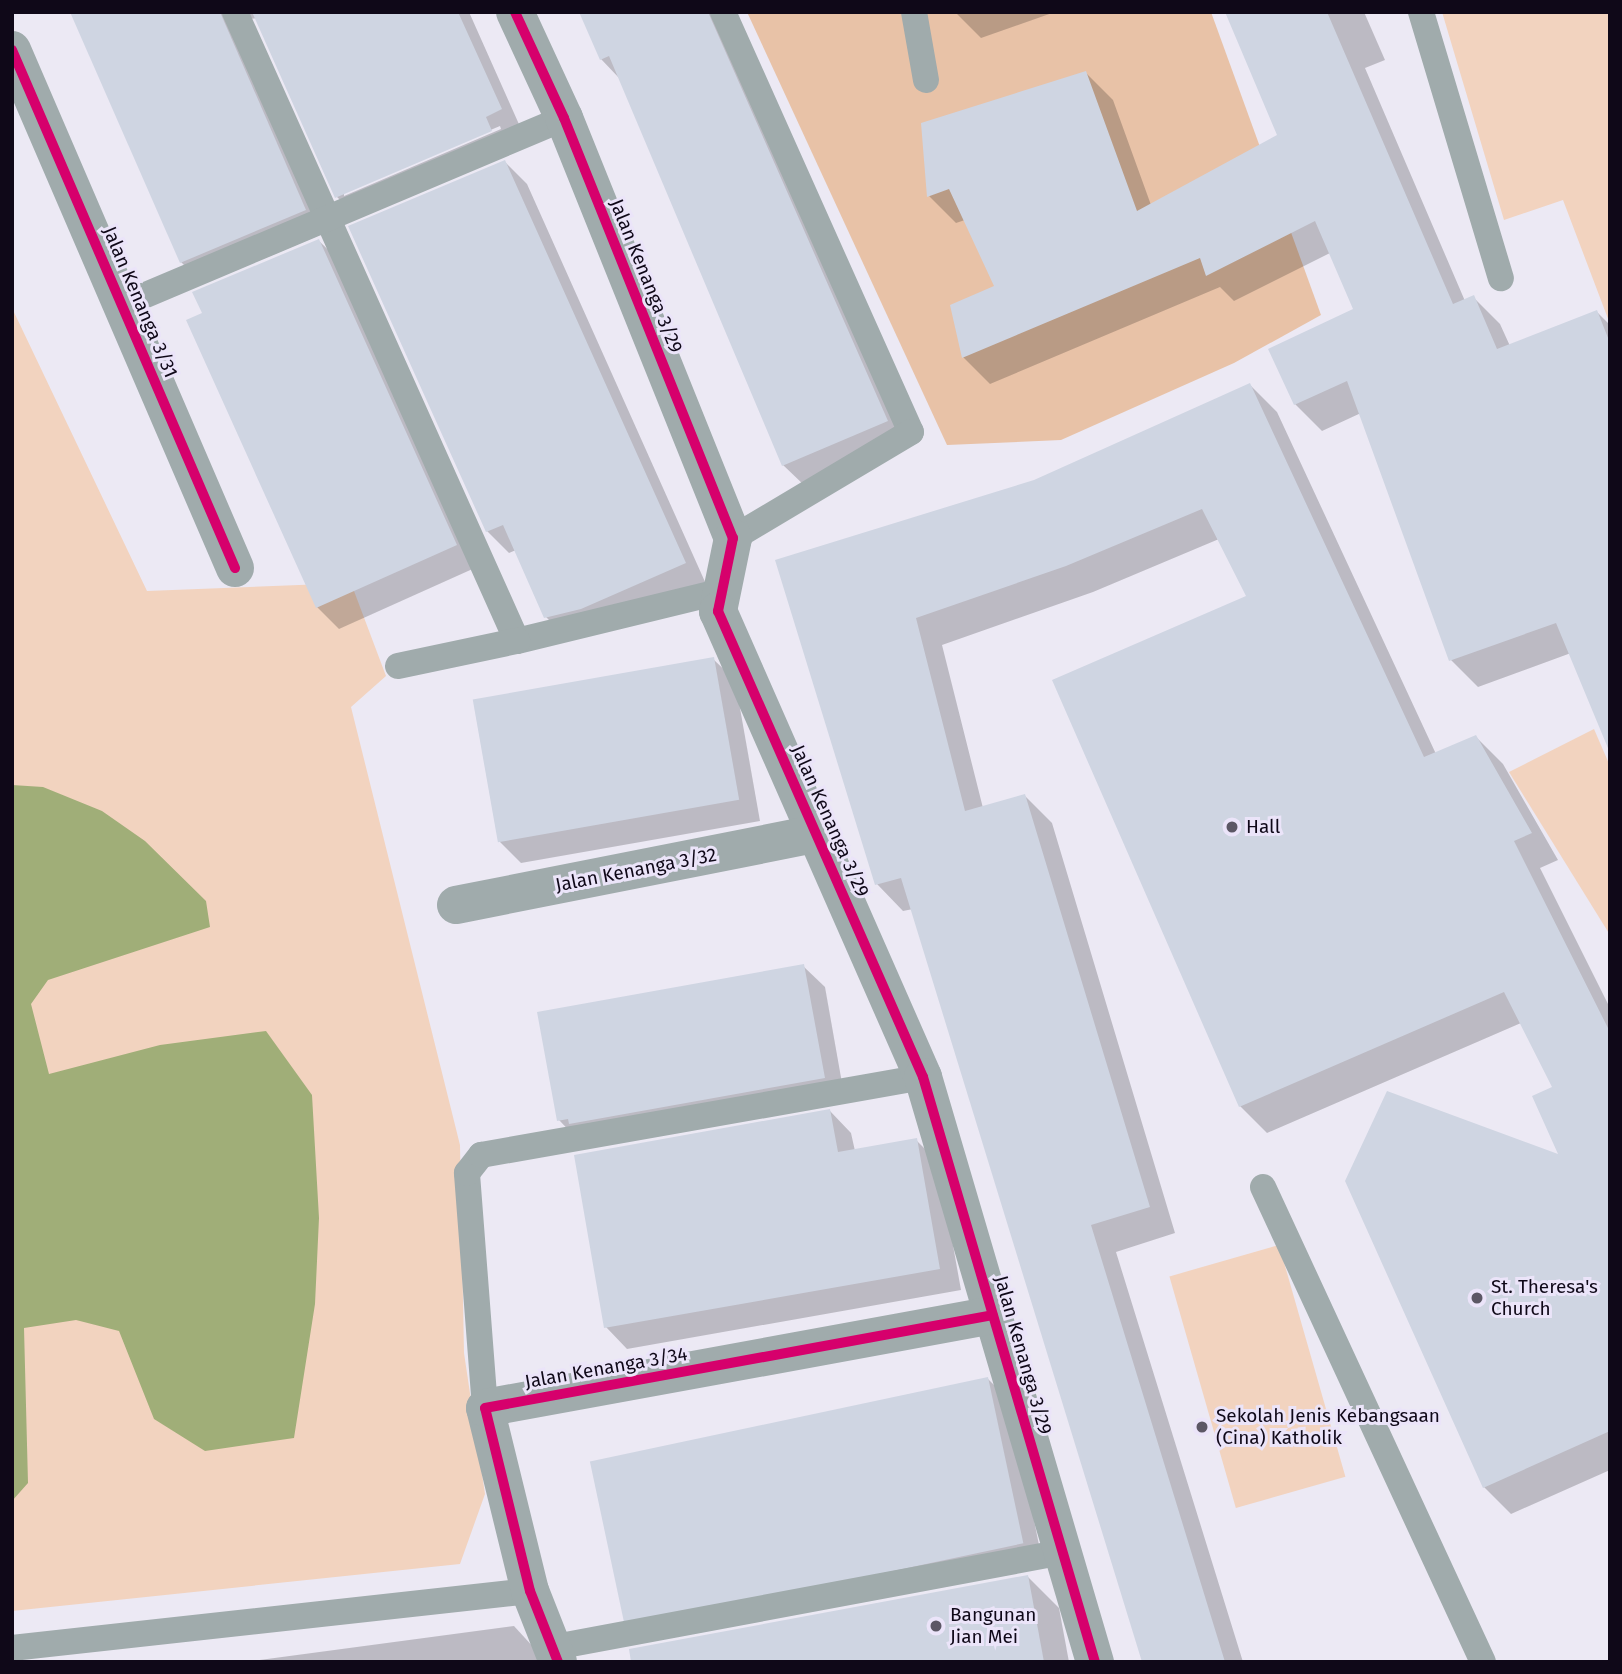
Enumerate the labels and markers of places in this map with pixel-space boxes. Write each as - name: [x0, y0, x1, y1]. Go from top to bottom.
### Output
- place label: Hall: [1246, 816, 1280, 838]
- marker: Hall: [1224, 819, 1240, 835]
- place label: St. Theresa's Church: [1491, 1276, 1598, 1320]
- marker: St. Theresa's Church: [1469, 1290, 1485, 1306]
- place label: Sekolah Jenis Kebangsaan (Cina) Katholik: [1216, 1405, 1440, 1449]
- marker: Sekolah Jenis Kebangsaan (Cina) Katholik: [1194, 1419, 1210, 1435]
- place label: Bangunan Jian Mei: [950, 1604, 1036, 1648]
- marker: Bangunan Jian Mei: [928, 1618, 944, 1634]

